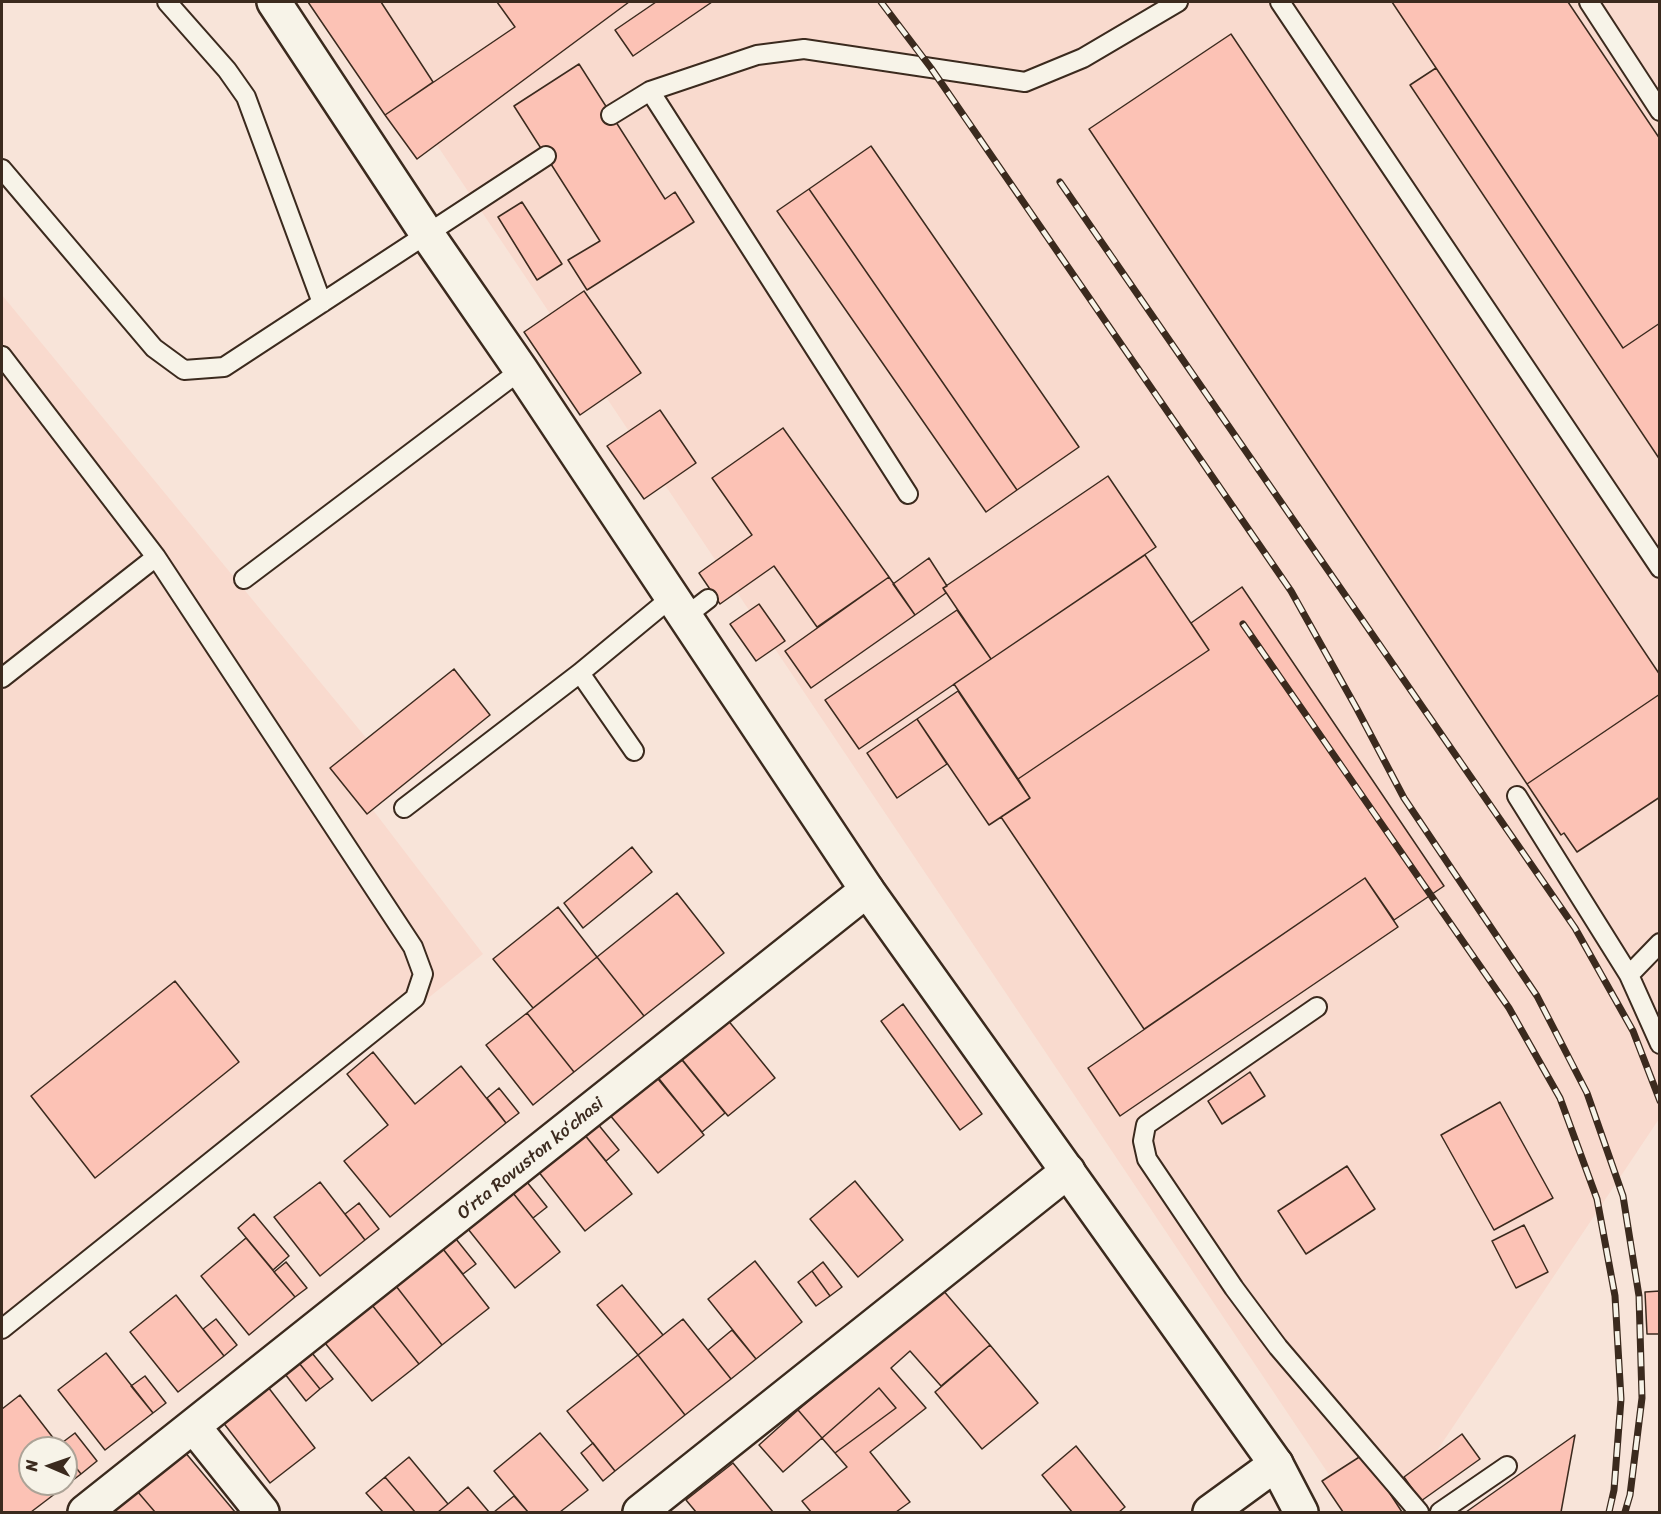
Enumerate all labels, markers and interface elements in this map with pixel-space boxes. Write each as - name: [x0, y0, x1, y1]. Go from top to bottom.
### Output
- street label: Oʻrta Rovuston koʻchasi: [453, 1093, 609, 1225]
- north arrow: [18, 1436, 78, 1496]
- text: N: [17, 1459, 46, 1471]

